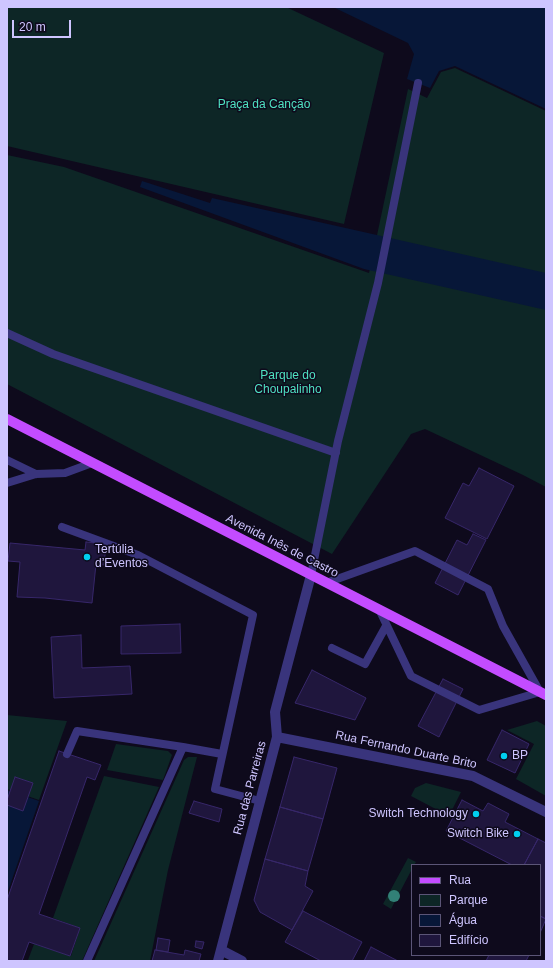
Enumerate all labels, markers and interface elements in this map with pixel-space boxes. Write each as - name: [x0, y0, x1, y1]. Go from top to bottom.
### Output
- scale bar: [14, 12, 73, 38]
- text: 20 m: [19, 20, 46, 34]
- park label: Praça da Canção: [218, 98, 310, 112]
- park label: Parque do Choupalinho: [254, 369, 322, 397]
- street label: Avenida Inês de Castro: [223, 511, 341, 581]
- place label: Tertúlia d’Eventos: [95, 543, 148, 571]
- marker: Tertúlia d’Eventos: [82, 552, 92, 562]
- street label: Rua Fernando Duarte Brito: [334, 728, 478, 772]
- street label: Rua das Parreiras: [231, 739, 269, 837]
- place label: BP: [512, 749, 528, 763]
- marker: BP: [499, 751, 509, 761]
- place label: Switch Technology: [369, 807, 468, 821]
- marker: Switch Technology: [471, 809, 481, 819]
- place label: Switch Bike: [447, 827, 509, 841]
- marker: Switch Bike: [512, 829, 522, 839]
- legend: [411, 864, 541, 956]
- text: Rua: [449, 873, 471, 887]
- text: Parque: [449, 893, 488, 907]
- text: Água: [449, 913, 477, 927]
- text: Edifício: [449, 933, 488, 947]

